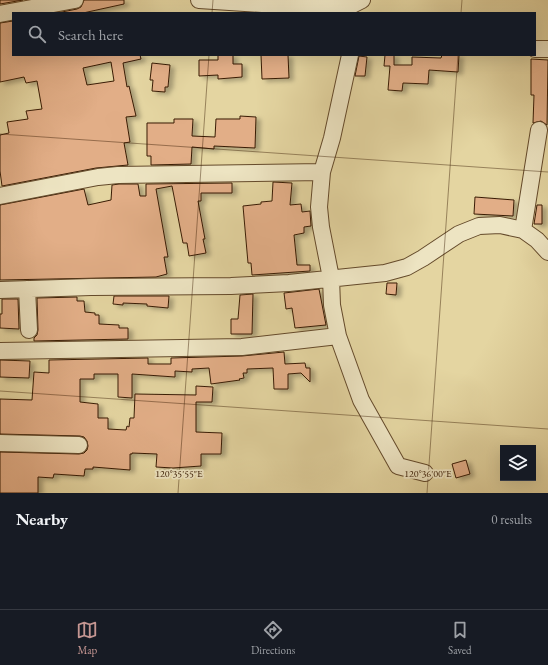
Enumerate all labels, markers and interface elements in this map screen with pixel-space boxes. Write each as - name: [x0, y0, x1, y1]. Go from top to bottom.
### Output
- search box: [12, 12, 536, 56]
- icon: search: [26, 23, 48, 45]
- text: Search here: [58, 25, 123, 44]
- map controls: [500, 445, 536, 481]
- button: layers: [500, 445, 536, 481]
- text: 120°35'55"E: [155, 467, 203, 480]
- text: 120°36'00"E: [404, 467, 452, 480]
- text: Nearby: [16, 508, 68, 530]
- text: 0 results: [491, 511, 532, 528]
- tab: Map: [76, 619, 98, 657]
- tab: Directions: [251, 619, 295, 657]
- tab: Saved: [448, 619, 472, 657]

